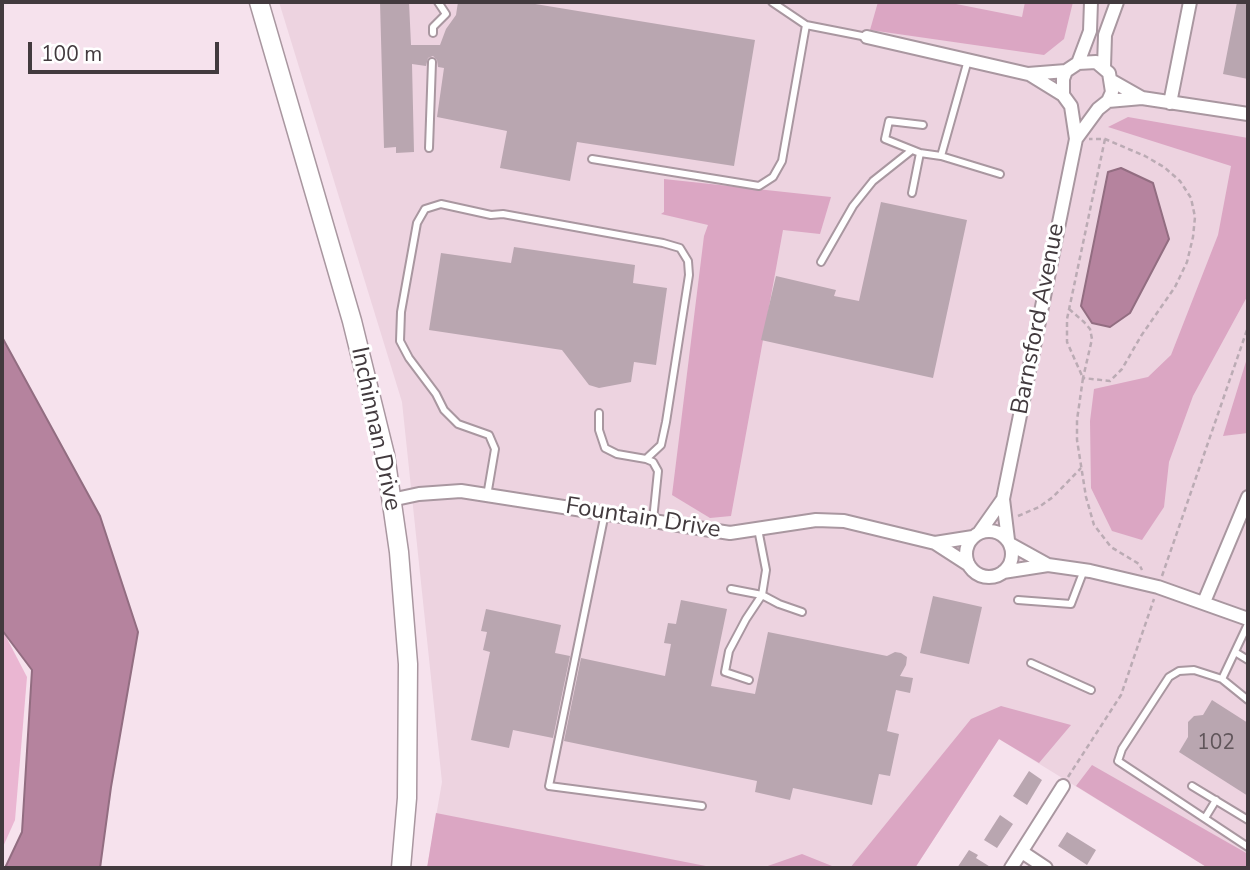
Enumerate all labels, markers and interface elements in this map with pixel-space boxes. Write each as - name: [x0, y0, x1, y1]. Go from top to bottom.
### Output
- scale bar: [32, 28, 222, 72]
- text: 100 m: [41, 40, 102, 68]
- street label: Barnsford Avenue: [1006, 221, 1072, 417]
- street label: Inchinnan Drive: [344, 344, 406, 514]
- street label: Fountain Drive: [563, 493, 723, 545]
- house number: 102: [1197, 731, 1235, 757]

